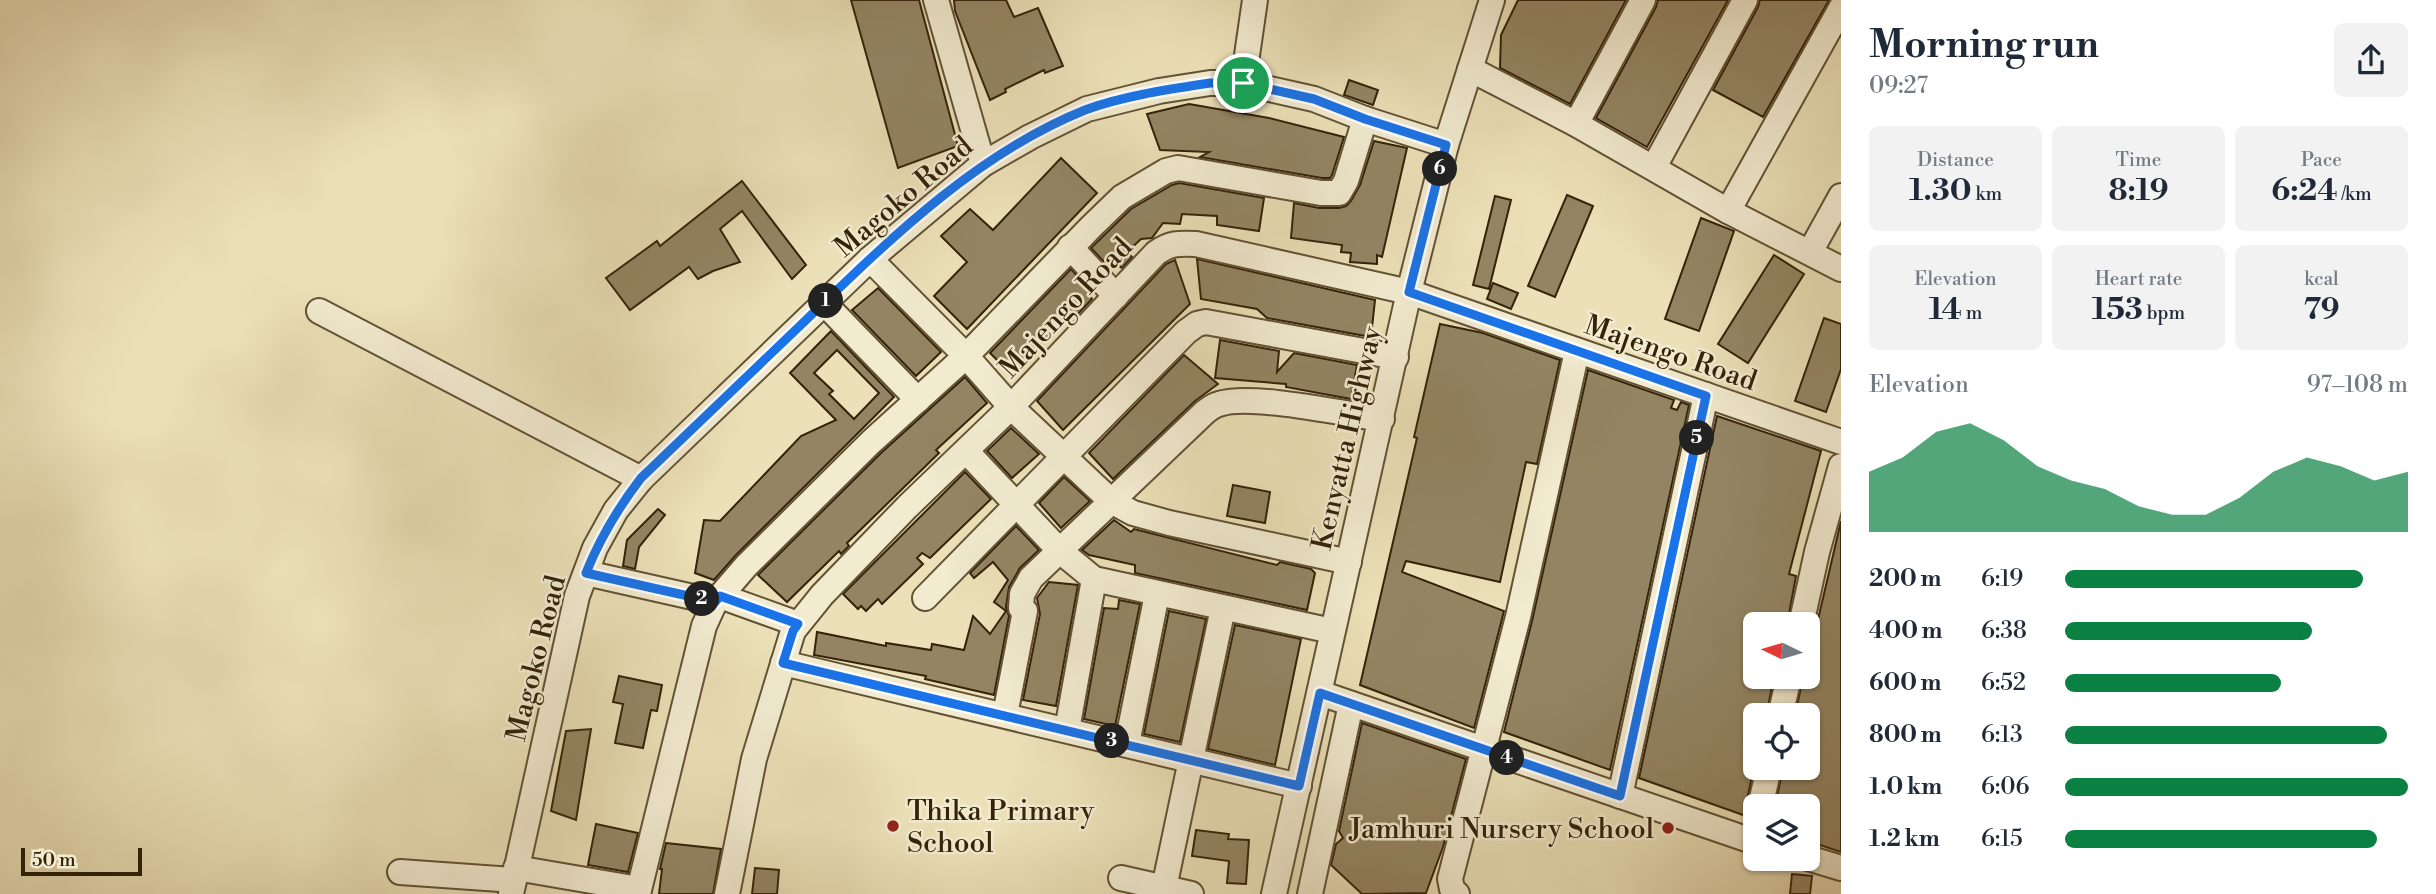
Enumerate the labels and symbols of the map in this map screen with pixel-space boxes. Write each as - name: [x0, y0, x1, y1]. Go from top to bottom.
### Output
- pin: [1213, 53, 1273, 113]
- street label: Magoko Road: [828, 129, 980, 265]
- pin: 6: [1422, 152, 1458, 186]
- street label: Majengo Road: [992, 230, 1140, 386]
- pin: 1: [808, 284, 844, 318]
- street label: Majengo Road: [1580, 308, 1761, 399]
- street label: Kenyatta Highway: [1305, 323, 1390, 554]
- pin: 5: [1680, 420, 1714, 456]
- street label: Magoko Road: [499, 572, 574, 745]
- pin: 2: [684, 582, 720, 616]
- north arrow: [1743, 612, 1820, 690]
- pin: 3: [1094, 724, 1130, 758]
- pin: 4: [1490, 740, 1524, 776]
- place label: Thika Primary School: [907, 794, 1094, 861]
- place label: Jamhuri Nursery School: [1348, 812, 1654, 847]
- marker: Thika Primary School: [885, 818, 901, 834]
- marker: Jamhuri Nursery School: [1660, 820, 1676, 836]
- scale bar: [21, 845, 142, 877]

